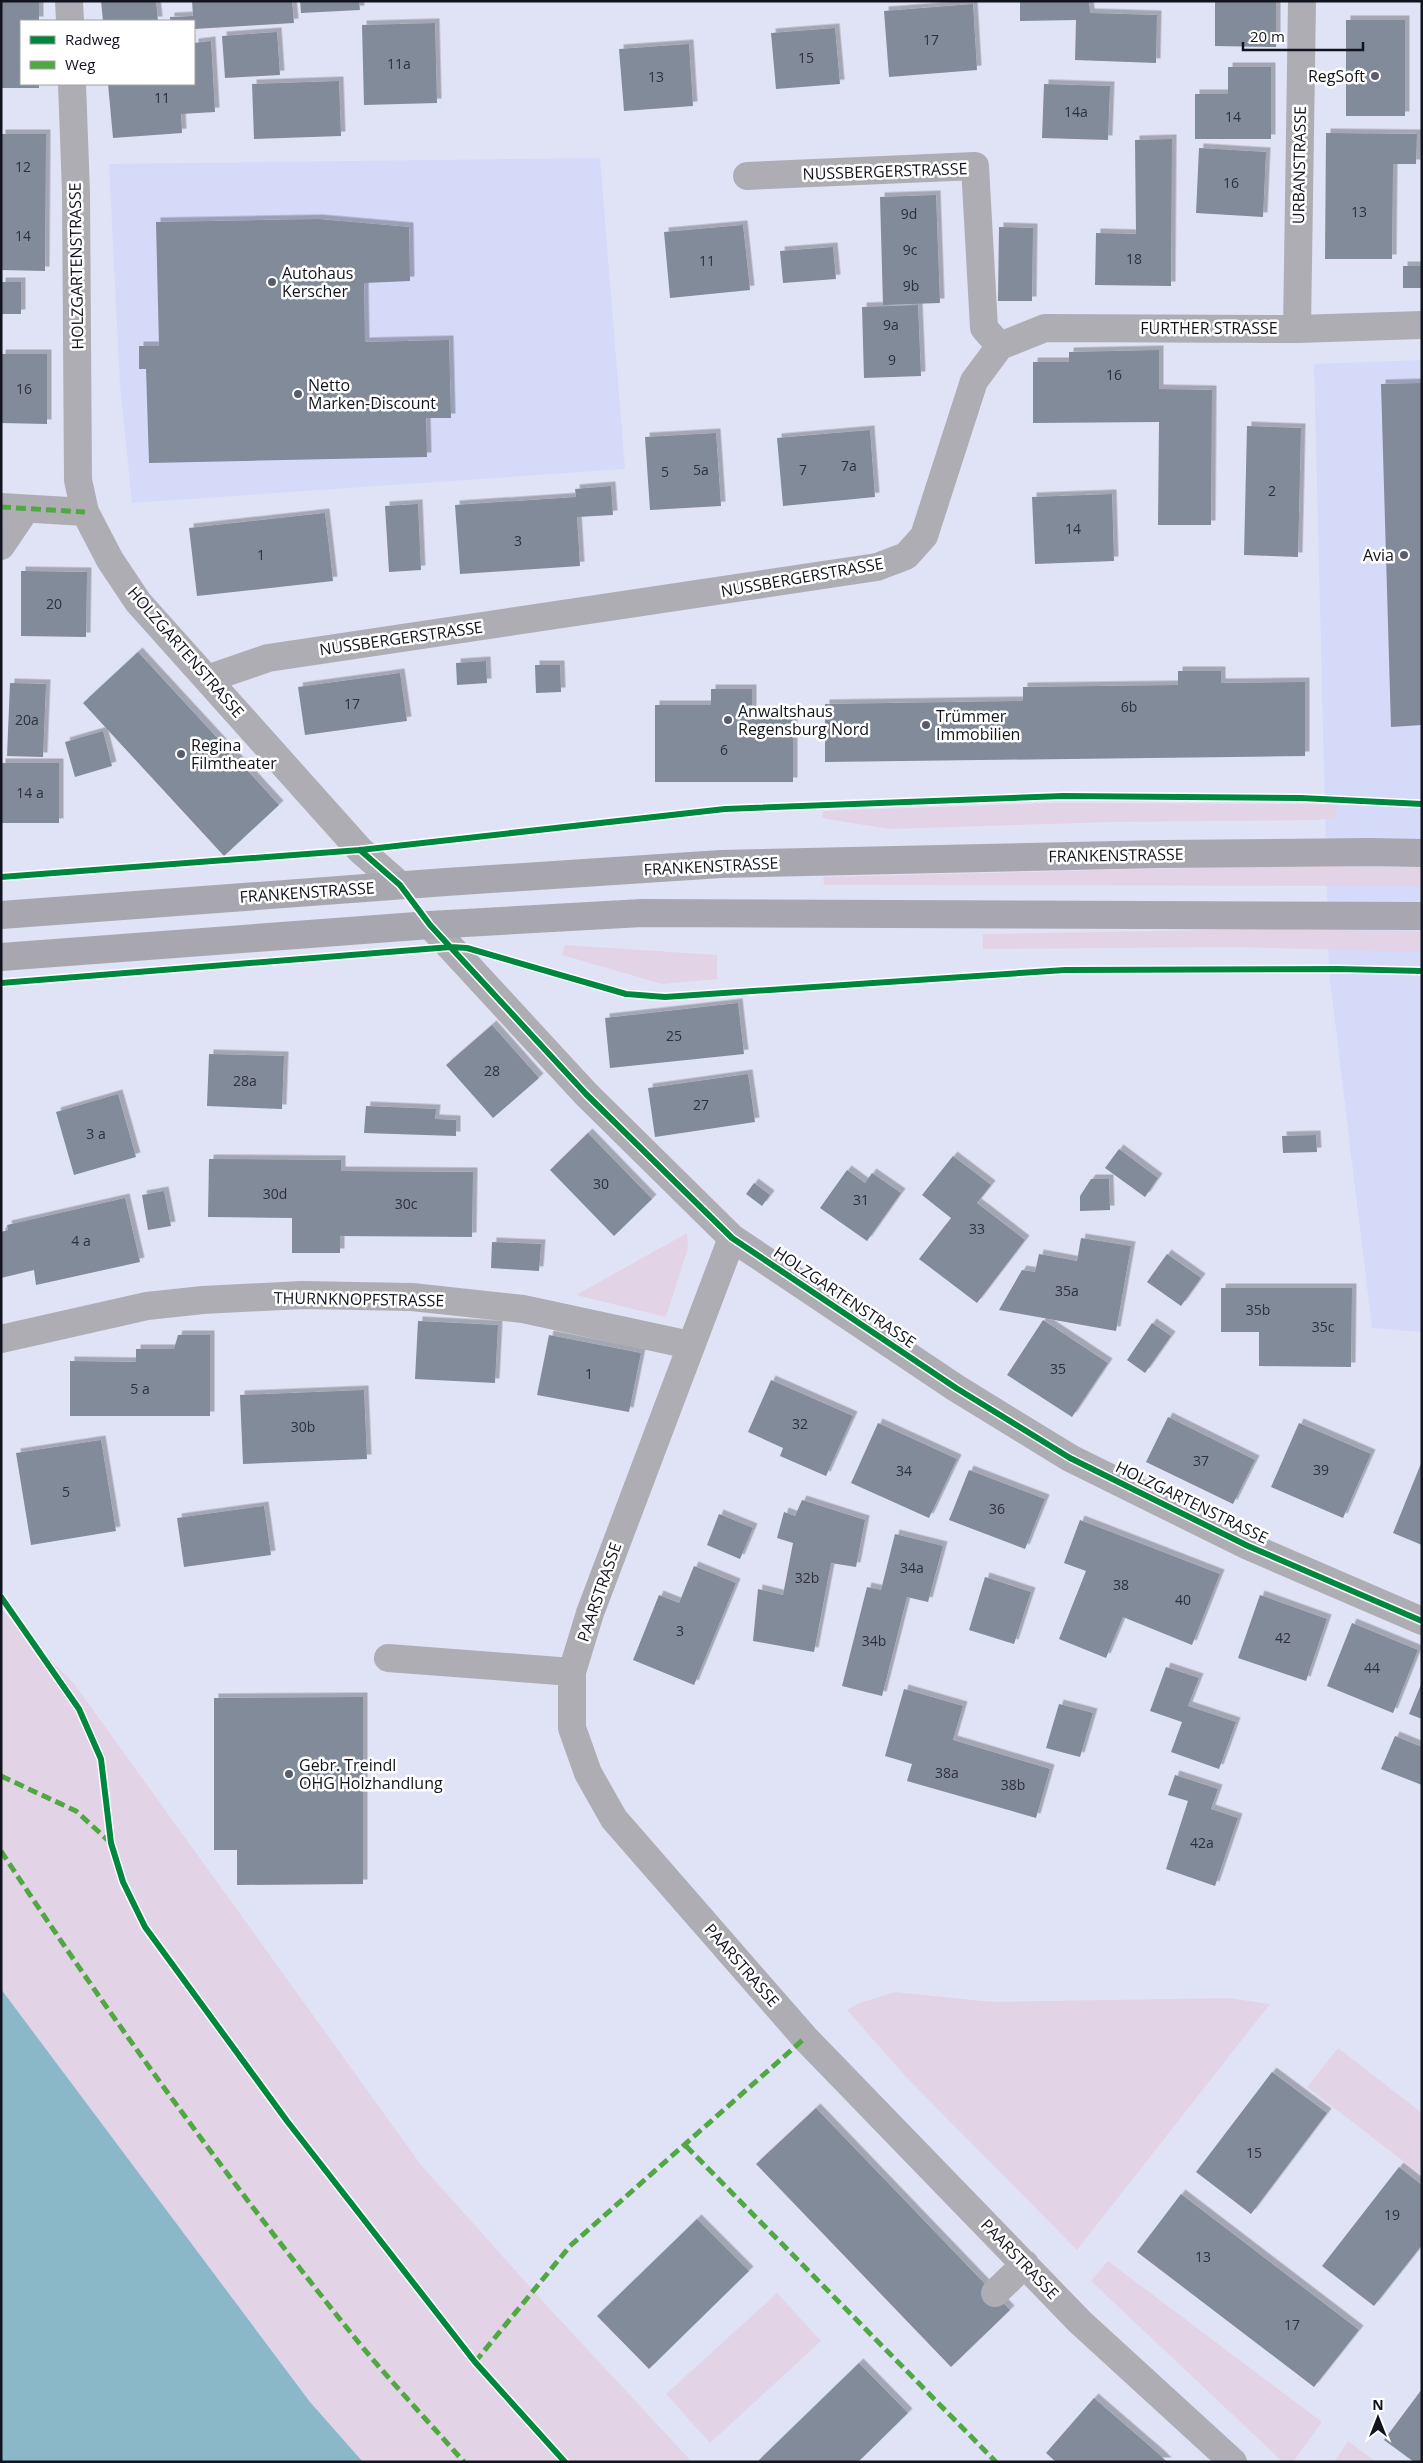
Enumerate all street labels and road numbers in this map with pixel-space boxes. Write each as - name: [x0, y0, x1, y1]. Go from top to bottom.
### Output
- street label: URBANSTRASSE: [1287, 106, 1311, 224]
- street label: NUSSBERGERSTRASSE: [802, 157, 968, 185]
- street label: HOLZGARTENSTRASSE: [64, 182, 88, 350]
- street label: FURTHER STRASSE: [1140, 317, 1278, 339]
- street label: NUSSBERGERSTRASSE: [719, 552, 885, 602]
- street label: HOLZGARTENSTRASSE: [123, 582, 249, 722]
- street label: NUSSBERGERSTRASSE: [318, 616, 484, 660]
- street label: FRANKENSTRASSE: [1048, 843, 1184, 867]
- street label: FRANKENSTRASSE: [643, 851, 779, 881]
- street label: FRANKENSTRASSE: [239, 876, 375, 908]
- street label: HOLZGARTENSTRASSE: [770, 1241, 920, 1353]
- street label: THURNKNOPFSTRASSE: [274, 1287, 444, 1311]
- street label: HOLZGARTENSTRASSE: [1112, 1455, 1272, 1549]
- street label: PAARSTRASSE: [572, 1539, 626, 1645]
- street label: PAARSTRASSE: [700, 1919, 784, 2011]
- street label: PAARSTRASSE: [976, 2214, 1064, 2304]

